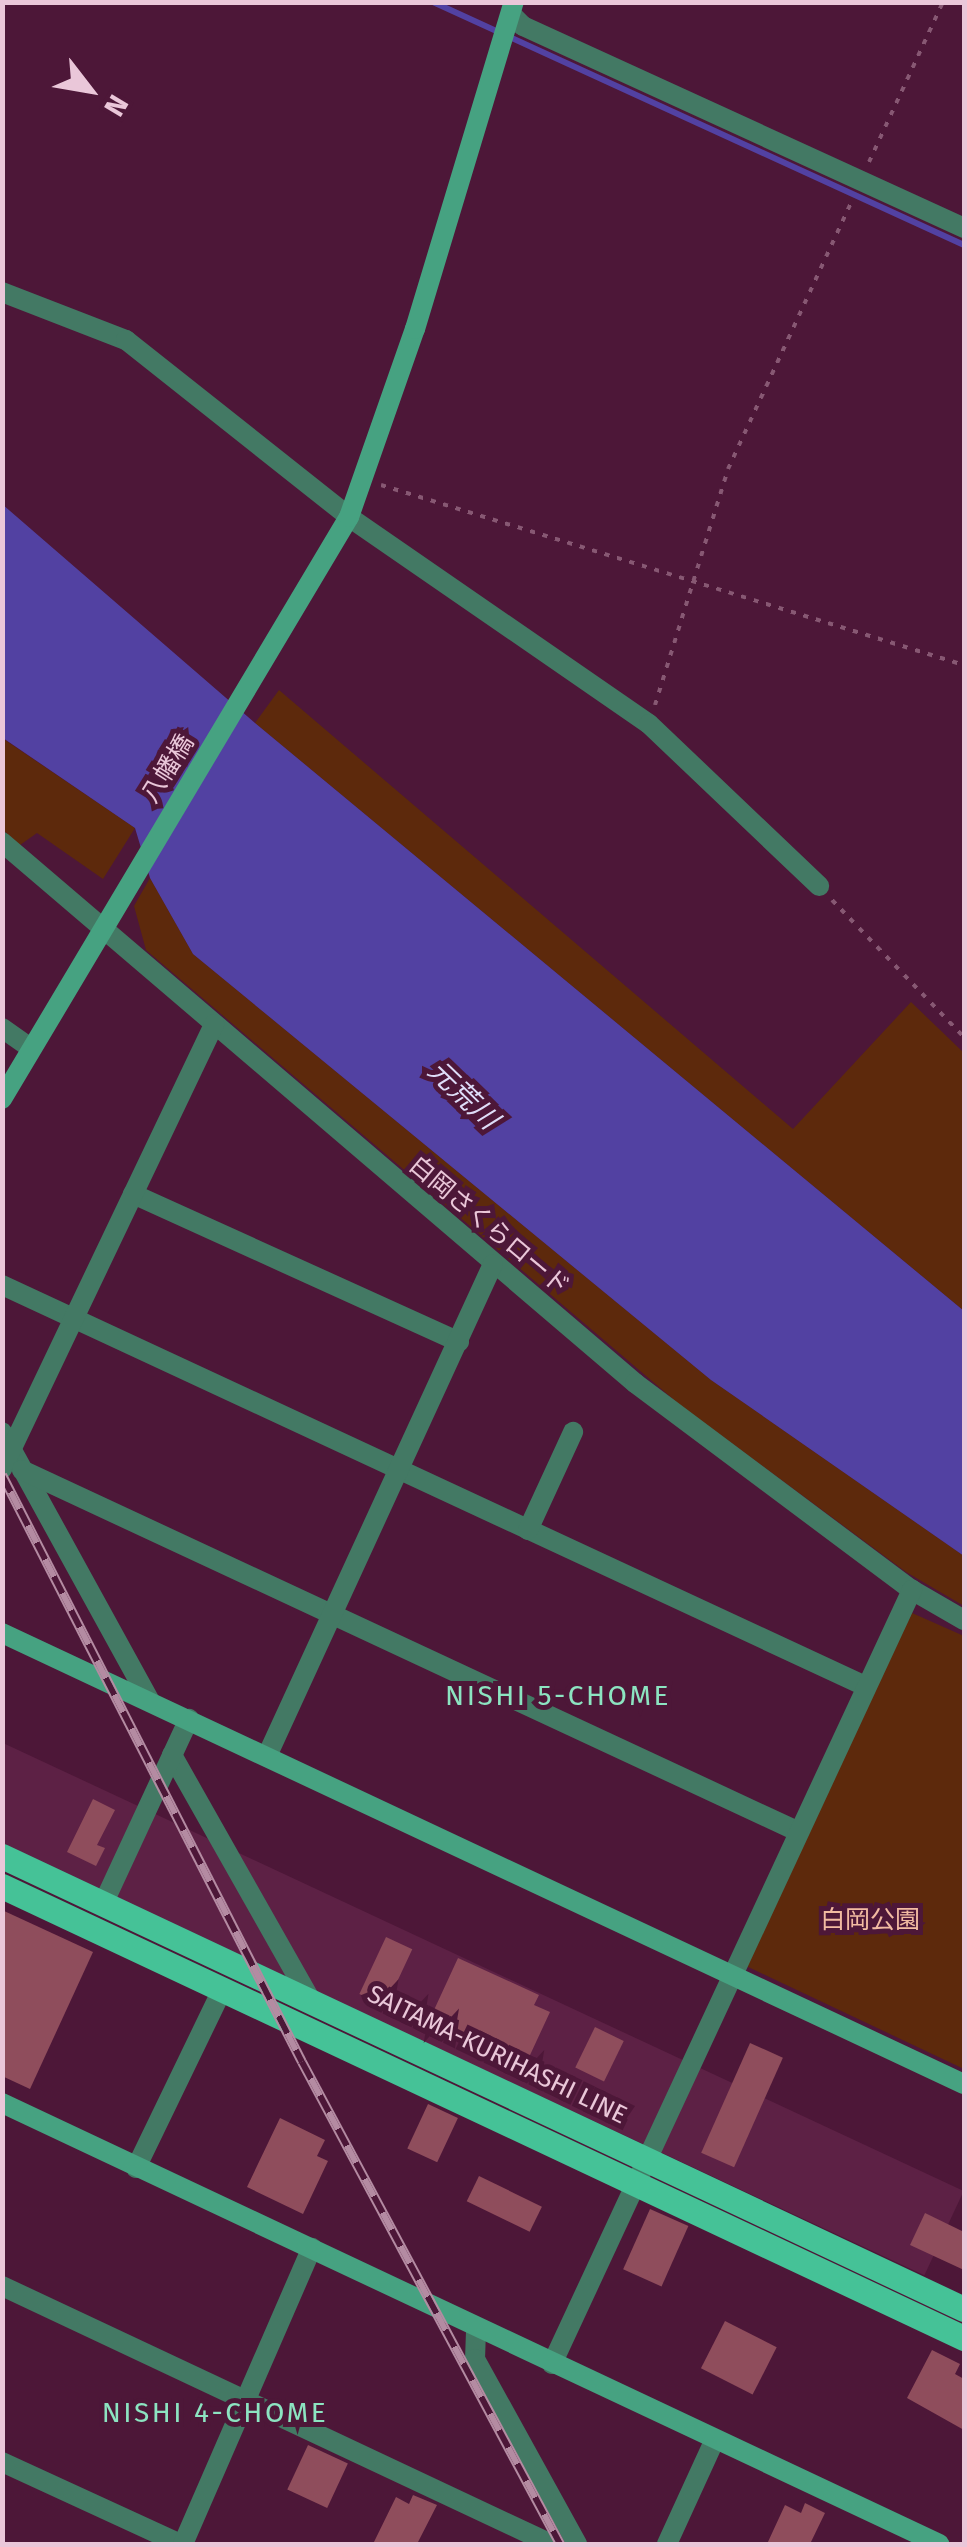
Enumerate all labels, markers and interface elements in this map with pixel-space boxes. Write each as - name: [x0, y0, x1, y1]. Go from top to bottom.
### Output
- north arrow: [40, 40, 140, 140]
- text: N: [97, 89, 135, 122]
- street label: 八幡橋: [135, 729, 201, 809]
- water label: 元荒川: [421, 1054, 505, 1136]
- street label: 白岡さくらロード: [403, 1150, 575, 1302]
- district label: NISHI 5-CHOME: [445, 1679, 671, 1713]
- park label: 白岡公園: [820, 1905, 920, 1935]
- street label: SAITAMA-KURIHASHI LINE: [363, 1979, 631, 2131]
- district label: NISHI 4-CHOME: [102, 2396, 328, 2430]

